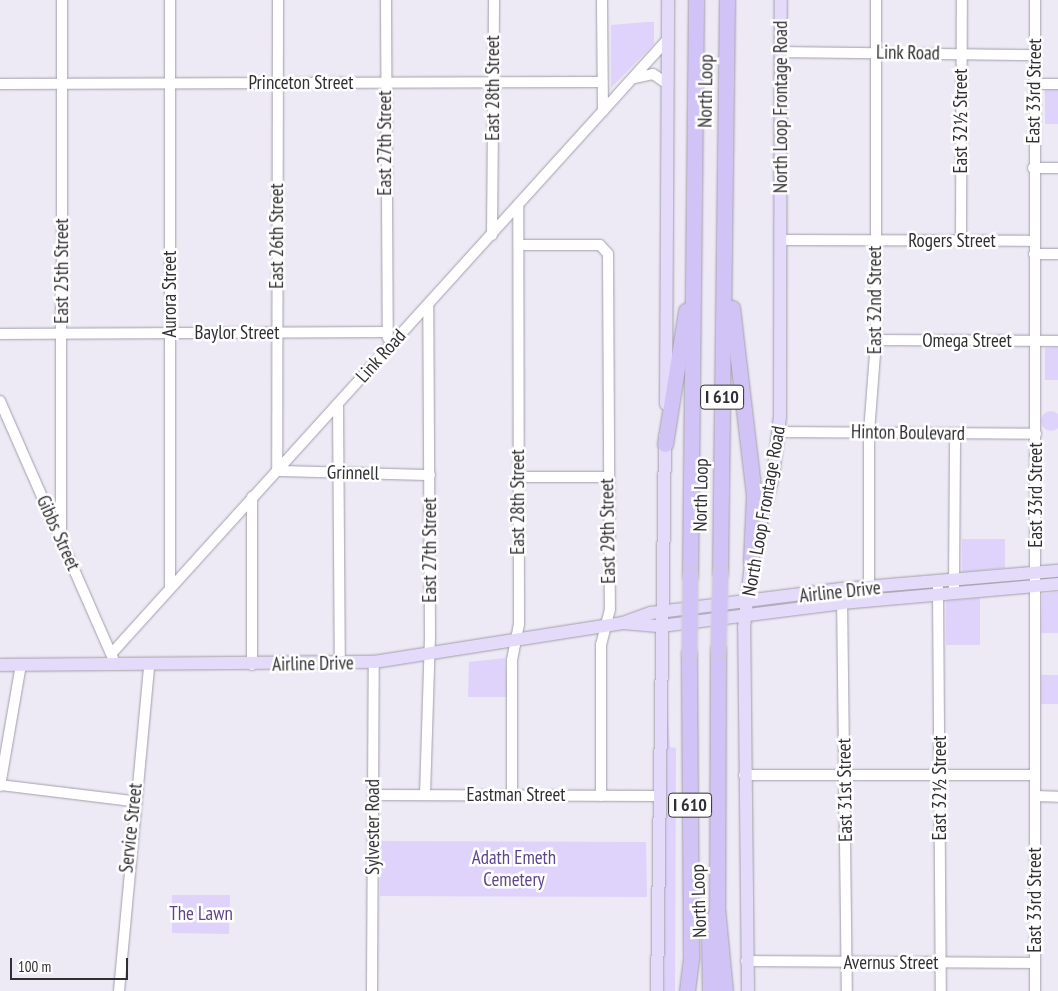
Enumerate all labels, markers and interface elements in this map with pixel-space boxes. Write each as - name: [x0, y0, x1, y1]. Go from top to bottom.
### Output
- street label: North Loop Frontage Road: [770, 21, 792, 193]
- street label: East 28th Street: [482, 35, 504, 141]
- street label: East 33rd Street: [1022, 38, 1046, 144]
- street label: Link Road: [876, 41, 940, 65]
- street label: North Loop: [694, 54, 718, 128]
- street label: East 32½ Street: [950, 68, 972, 174]
- street label: Princeton Street: [249, 72, 353, 94]
- street label: East 27th Street: [374, 90, 396, 196]
- street label: East 26th Street: [266, 183, 288, 289]
- street label: East 25th Street: [51, 218, 73, 324]
- street label: Rogers Street: [908, 230, 996, 252]
- street label: East 32nd Street: [864, 246, 886, 354]
- street label: Aurora Street: [159, 251, 181, 337]
- street label: Baylor Street: [195, 322, 279, 344]
- street label: Link Road: [351, 325, 411, 387]
- street label: Omega Street: [922, 330, 1012, 352]
- road number: I 610: [700, 382, 744, 412]
- street label: Hinton Boulevard: [851, 421, 965, 445]
- street label: North Loop Frontage Road: [738, 424, 790, 598]
- street label: East 33rd Street: [1025, 442, 1047, 548]
- street label: East 28th Street: [507, 449, 529, 555]
- street label: North Loop: [689, 458, 713, 532]
- street label: Grinnell: [327, 461, 379, 485]
- street label: East 29th Street: [596, 478, 620, 584]
- street label: Gibbs Street: [31, 492, 85, 574]
- street label: East 27th Street: [419, 497, 441, 603]
- street label: Airline Drive: [798, 576, 882, 608]
- street label: Airline Drive: [272, 652, 354, 676]
- street label: East 32½ Street: [929, 735, 951, 841]
- street label: East 31st Street: [833, 738, 857, 842]
- street label: Sylvester Road: [362, 779, 384, 875]
- street label: Service Street: [115, 782, 147, 874]
- street label: Eastman Street: [466, 784, 566, 806]
- road number: I 610: [668, 790, 712, 820]
- park label: Adath Emeth Cemetery: [472, 847, 556, 891]
- street label: East 33rd Street: [1024, 847, 1046, 953]
- street label: North Loop: [686, 864, 712, 938]
- park label: The Lawn: [169, 903, 233, 925]
- scale bar: [12, 948, 130, 980]
- street label: Avernus Street: [843, 952, 939, 974]
- text: 100 m: [18, 957, 51, 976]

